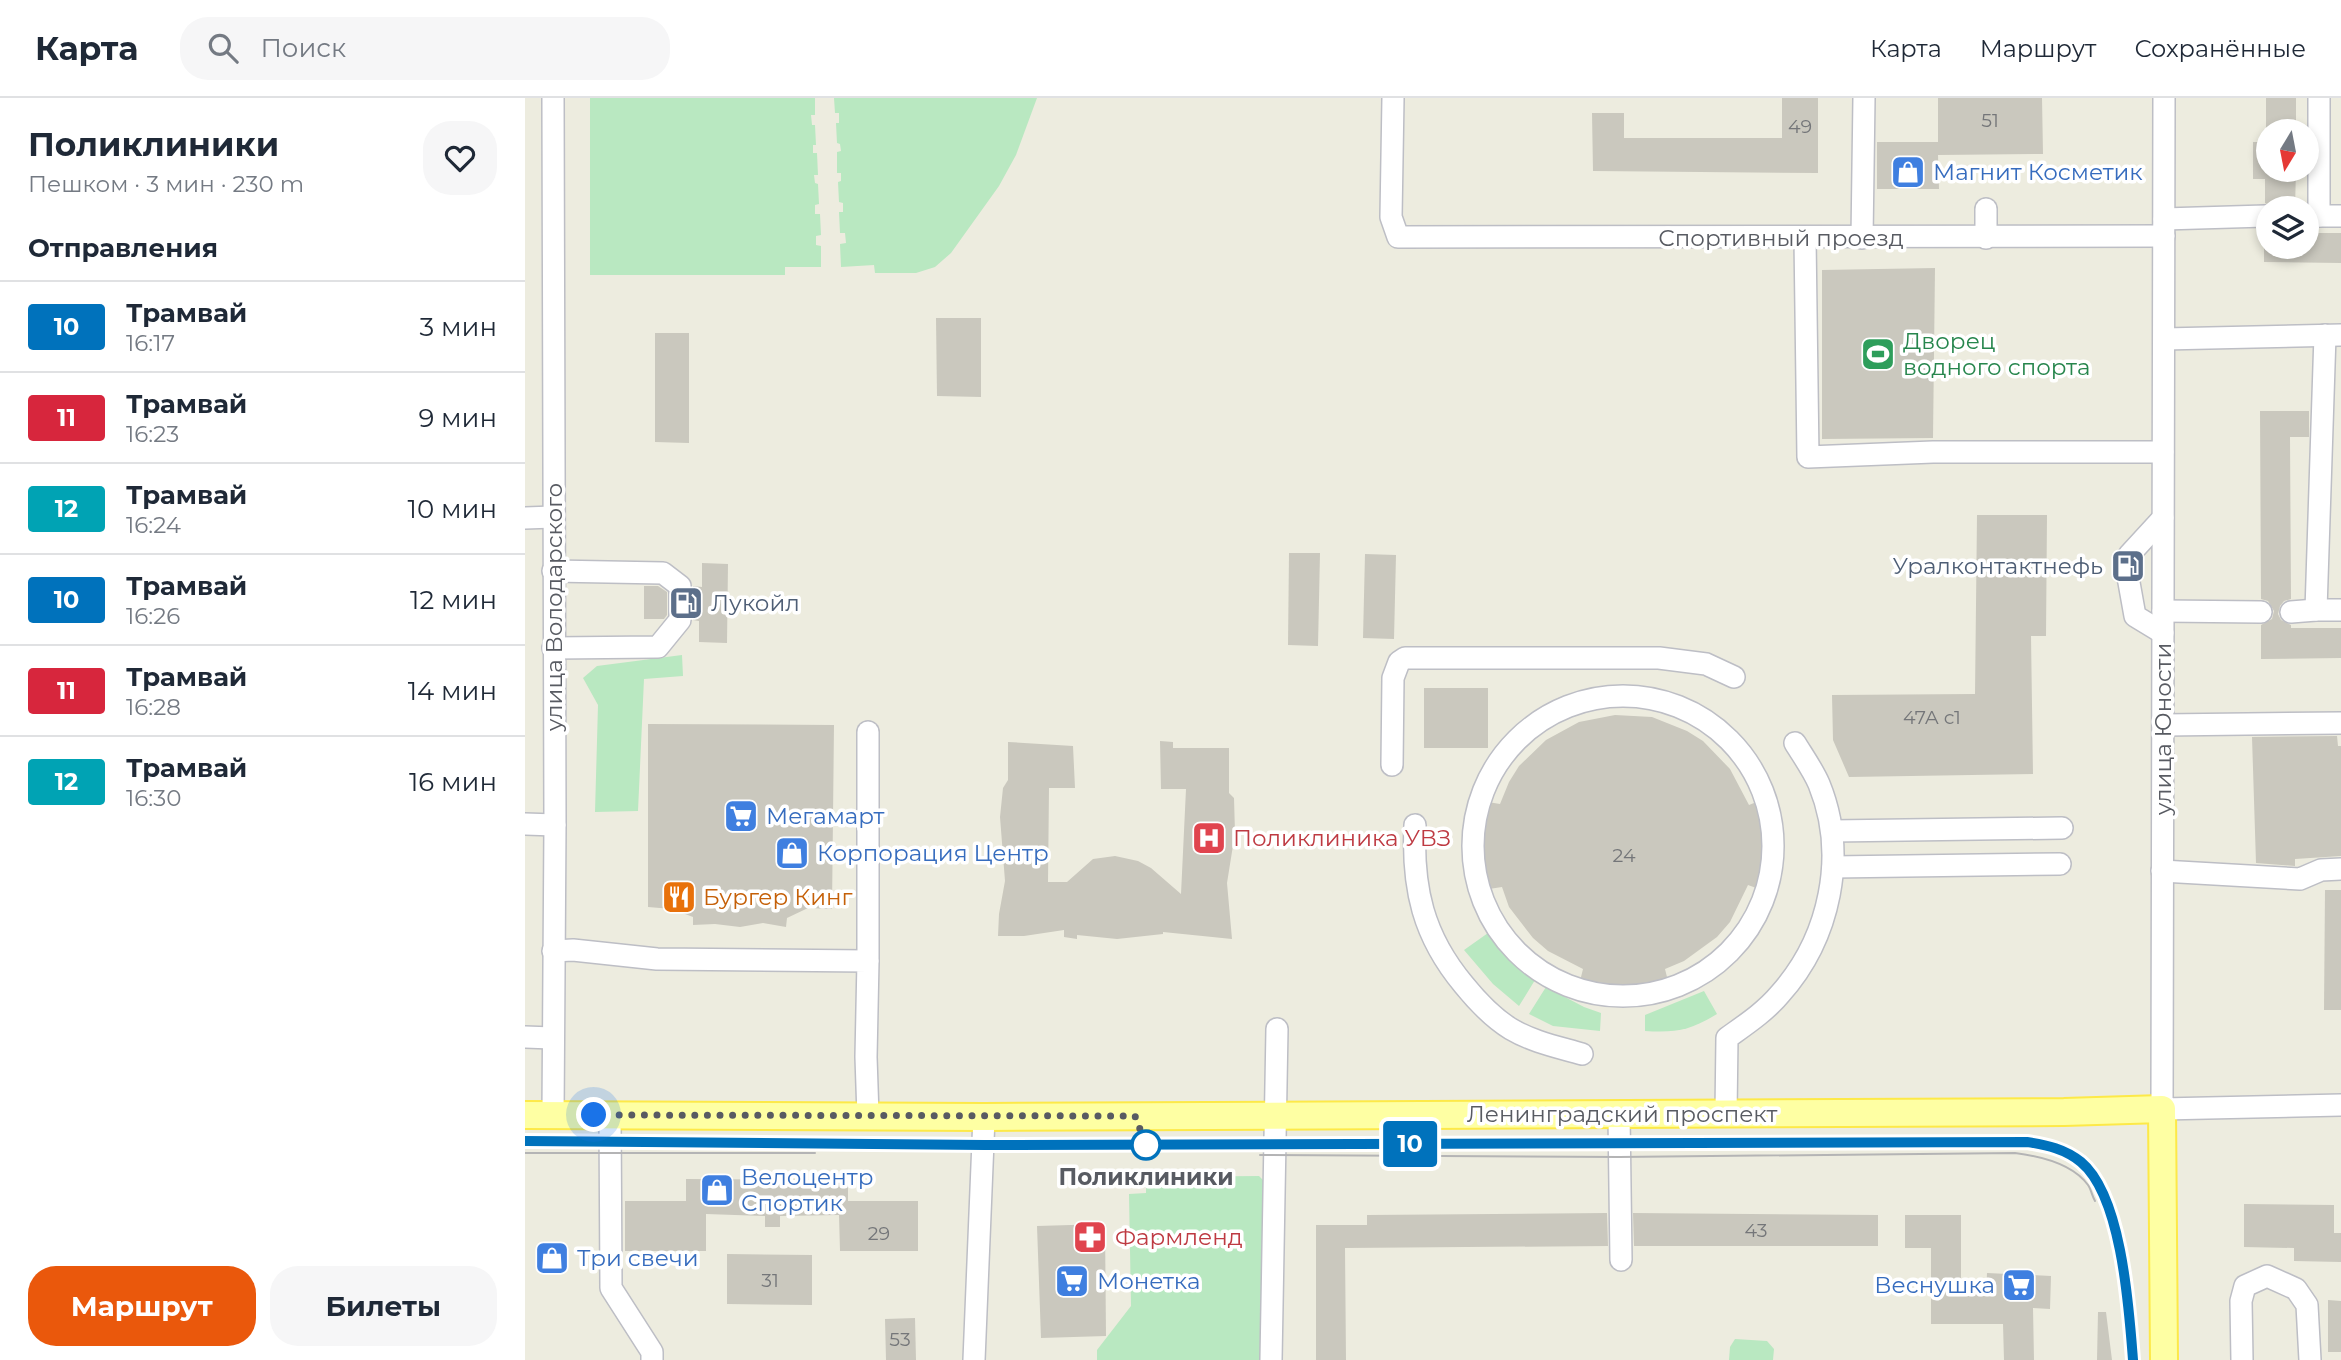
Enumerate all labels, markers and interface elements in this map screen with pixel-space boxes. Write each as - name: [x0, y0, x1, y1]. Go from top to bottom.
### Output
- search box: [180, 17, 670, 80]
- text: Карта: [35, 28, 138, 68]
- icon: search: [204, 29, 242, 67]
- text: Поиск: [260, 32, 346, 64]
- text: Карта: [1870, 34, 1942, 63]
- text: Маршрут: [1980, 34, 2096, 63]
- text: Сохранённые: [2134, 34, 2306, 63]
- house number: 51: [1981, 109, 1999, 132]
- house number: 49: [1788, 115, 1812, 138]
- north arrow: [2256, 119, 2319, 182]
- map controls: [2256, 119, 2319, 259]
- button: heart: [423, 121, 497, 195]
- text: Поликлиники: [28, 124, 279, 164]
- shop icon: Магнит Косметик: [1889, 153, 1927, 191]
- place label: Магнит Косметик: [1933, 158, 2143, 186]
- text: Пешком · 3 мин · 230 m: [28, 170, 304, 198]
- button: layers: [2256, 196, 2319, 259]
- street label: Спортивный проезд: [1658, 224, 1904, 252]
- text: Отправления: [28, 232, 218, 264]
- text: Трамвай: [126, 297, 247, 329]
- text: 3 мин: [420, 311, 497, 343]
- text: 10: [54, 312, 79, 341]
- place label: Дворец водного спорта: [1903, 327, 2090, 381]
- text: 16:17: [126, 329, 175, 357]
- sports icon: Дворец водного спорта: [1859, 335, 1897, 373]
- text: Трамвай: [126, 388, 247, 420]
- text: 9 мин: [418, 402, 497, 434]
- text: 11: [57, 403, 76, 432]
- text: 16:23: [126, 420, 179, 448]
- text: Трамвай: [126, 479, 247, 511]
- street label: улица Володарского: [540, 483, 568, 732]
- text: 10 мин: [408, 493, 497, 525]
- text: 12: [55, 494, 78, 523]
- text: 16:24: [126, 511, 181, 539]
- fuel station icon: Уралконтактнефь: [2109, 547, 2147, 585]
- place label: Уралконтактнефь: [1892, 552, 2103, 580]
- text: Трамвай: [126, 570, 247, 602]
- text: 12 мин: [410, 584, 497, 616]
- fuel station icon: Лукойл: [667, 584, 705, 622]
- text: 10: [54, 585, 79, 614]
- place label: Лукойл: [711, 589, 800, 617]
- text: 16:26: [126, 602, 180, 630]
- street label: улица Юности: [2149, 643, 2177, 816]
- text: Трамвай: [126, 661, 247, 693]
- text: 14 мин: [408, 675, 497, 707]
- text: 11: [57, 676, 76, 705]
- text: 16:28: [126, 693, 181, 721]
- house number: 47А с1: [1903, 706, 1961, 729]
- text: Трамвай: [126, 752, 247, 784]
- text: 16 мин: [409, 766, 497, 798]
- text: 12: [55, 767, 78, 796]
- text: 16:30: [126, 784, 181, 812]
- supermarket icon: Мегамарт: [722, 797, 760, 835]
- place label: Мегамарт: [766, 802, 885, 830]
- hospital icon: Поликлиника УВЗ: [1190, 819, 1228, 857]
- place label: Поликлиника УВЗ: [1233, 824, 1451, 852]
- shop icon: Корпорация Центр: [773, 834, 811, 872]
- place label: Корпорация Центр: [817, 839, 1049, 867]
- house number: 24: [1613, 844, 1636, 867]
- restaurant icon: Бургер Кинг: [660, 878, 698, 916]
- place label: Бургер Кинг: [703, 883, 853, 911]
- your location: [576, 1097, 611, 1132]
- street label: Ленинградский проспект: [1467, 1100, 1777, 1128]
- line badge: 10: [1379, 1121, 1442, 1167]
- text: 10: [1397, 1129, 1423, 1158]
- marker: Поликлиники: [1131, 1130, 1161, 1160]
- place label: Велоцентр Спортик: [741, 1163, 873, 1217]
- place label: Поликлиники: [1059, 1163, 1234, 1191]
- shop icon: Велоцентр Спортик: [698, 1171, 736, 1209]
- pharmacy icon: Фармленд: [1071, 1218, 1109, 1256]
- house number: 43: [1745, 1219, 1768, 1242]
- house number: 29: [868, 1222, 890, 1245]
- place label: Фармленд: [1115, 1223, 1243, 1251]
- shop icon: Три свечи: [533, 1239, 571, 1277]
- place label: Три свечи: [577, 1244, 699, 1272]
- supermarket icon: Монетка: [1053, 1262, 1091, 1300]
- button: Маршрут: [28, 1266, 256, 1346]
- button: Билеты: [270, 1266, 497, 1346]
- supermarket icon: Веснушка: [2000, 1266, 2038, 1304]
- place label: Монетка: [1097, 1267, 1200, 1295]
- house number: 31: [761, 1269, 779, 1292]
- place label: Веснушка: [1874, 1271, 1995, 1299]
- house number: 53: [889, 1328, 911, 1351]

